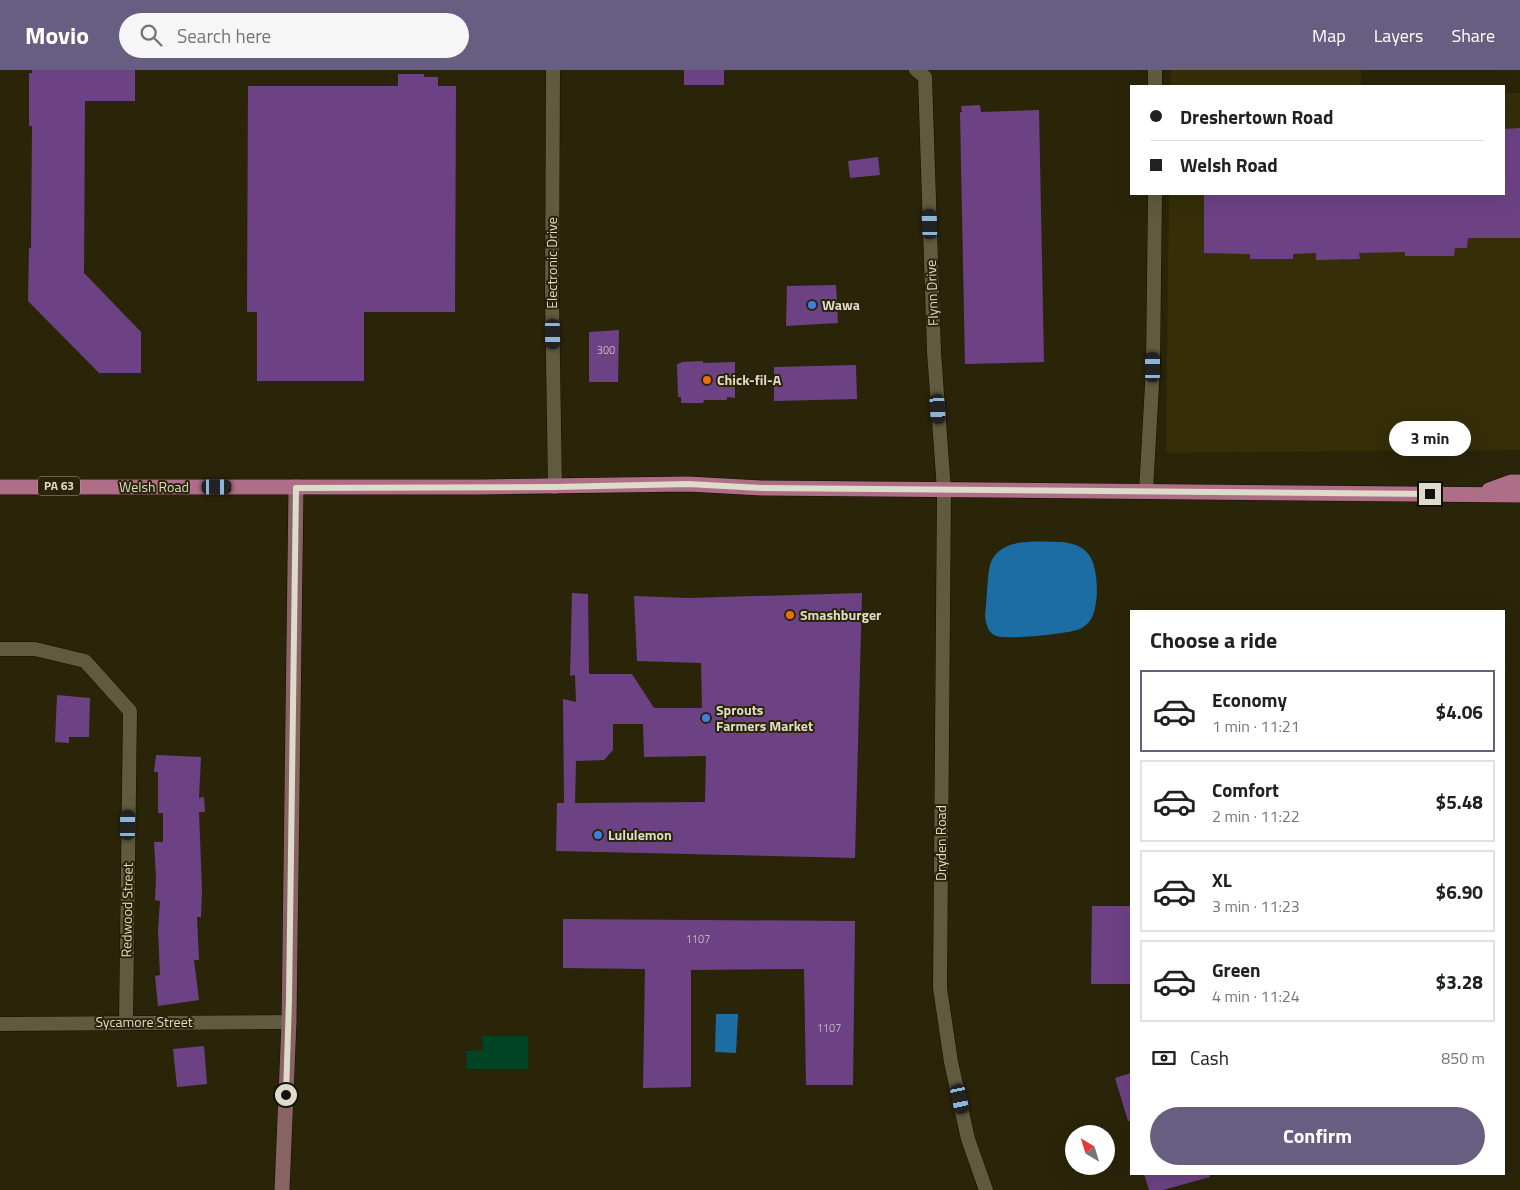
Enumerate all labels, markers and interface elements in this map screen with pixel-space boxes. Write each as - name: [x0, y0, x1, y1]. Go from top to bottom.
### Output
- search box: [119, 13, 469, 58]
- text: Movio: [25, 17, 89, 53]
- icon: search: [137, 21, 165, 49]
- text: Search here: [177, 21, 271, 50]
- text: Map: [1312, 22, 1346, 49]
- text: Layers: [1374, 22, 1423, 49]
- text: Share: [1451, 22, 1495, 49]
- text: Dreshertown Road: [1180, 102, 1333, 131]
- text: Welsh Road: [1180, 150, 1278, 179]
- car: [921, 209, 938, 239]
- street label: Electronic Drive: [541, 217, 562, 309]
- street label: Flynn Drive: [920, 260, 943, 326]
- place label: Wawa: [822, 294, 860, 315]
- marker: Wawa: [806, 299, 818, 311]
- car: [545, 319, 560, 349]
- house number: 300: [597, 342, 615, 358]
- car: [1145, 352, 1160, 382]
- place label: Chick-fil-A: [717, 369, 782, 390]
- marker: Chick-fil-A: [701, 374, 713, 386]
- car: [929, 394, 946, 424]
- callout: 3 min: [1389, 422, 1471, 456]
- text: 3 min: [1411, 426, 1449, 450]
- road number: PA 63: [38, 476, 80, 496]
- street label: Welsh Road: [119, 476, 189, 497]
- car: [202, 480, 232, 495]
- route end: [1419, 483, 1441, 505]
- place label: Smashburger: [800, 604, 881, 625]
- marker: Smashburger: [784, 609, 796, 621]
- text: Choose a ride: [1150, 623, 1277, 657]
- text: Economy: [1212, 685, 1287, 714]
- icon: car: [1152, 689, 1197, 734]
- text: $4.06: [1436, 697, 1483, 726]
- place label: Sprouts Farmers Market: [716, 699, 813, 736]
- marker: Sprouts Farmers Market: [700, 712, 712, 724]
- text: 1 min · 11:21: [1212, 714, 1300, 738]
- text: Comfort: [1212, 775, 1279, 804]
- icon: car: [1152, 779, 1197, 824]
- text: $5.48: [1436, 787, 1483, 816]
- text: 2 min · 11:22: [1212, 804, 1300, 828]
- street label: Dryden Road: [930, 805, 951, 881]
- car: [120, 810, 135, 840]
- place label: Lululemon: [608, 824, 672, 845]
- marker: Lululemon: [592, 829, 604, 841]
- street label: Redwood Street: [115, 862, 138, 958]
- text: XL: [1212, 865, 1232, 894]
- icon: car: [1152, 869, 1197, 914]
- text: $6.90: [1436, 877, 1483, 906]
- text: 3 min · 11:23: [1212, 894, 1300, 918]
- house number: 1107: [686, 931, 710, 947]
- text: Green: [1212, 955, 1261, 984]
- icon: car: [1152, 959, 1197, 1004]
- text: $3.28: [1436, 967, 1483, 996]
- text: 4 min · 11:24: [1212, 984, 1300, 1008]
- street label: Sycamore Street: [95, 1011, 193, 1032]
- house number: 1107: [817, 1020, 841, 1036]
- text: Cash: [1190, 1043, 1229, 1072]
- icon: cash: [1150, 1044, 1178, 1072]
- text: 850 m: [1441, 1046, 1485, 1070]
- car: [949, 1083, 970, 1115]
- route start: [275, 1084, 297, 1106]
- button: Confirm: [1150, 1107, 1485, 1165]
- north arrow: [1065, 1125, 1115, 1175]
- map controls: [1065, 1125, 1115, 1175]

